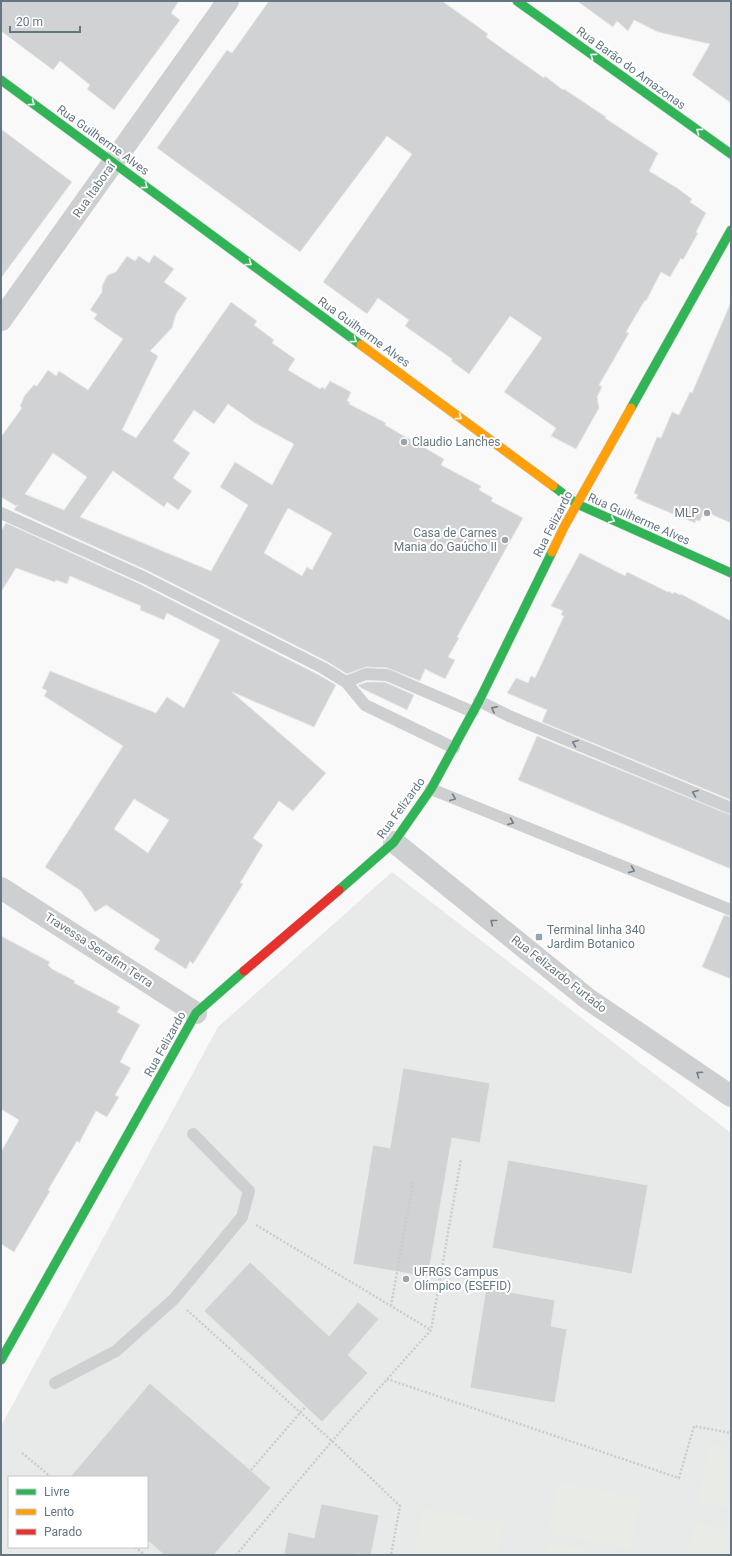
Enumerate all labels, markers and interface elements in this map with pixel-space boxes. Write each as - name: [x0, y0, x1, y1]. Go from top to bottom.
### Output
- scale bar: [10, 8, 80, 34]
- text: 20 m: [16, 15, 43, 29]
- street label: Rua Barão do Amazonas: [574, 24, 688, 112]
- one-way arrow: [591, 54, 598, 61]
- one-way arrow: [28, 98, 35, 105]
- street label: Rua Guilherme Alves: [54, 102, 152, 178]
- one-way arrow: [697, 129, 704, 136]
- street label: Rua Itaboraí: [70, 159, 119, 220]
- one-way arrow: [140, 181, 147, 188]
- one-way arrow: [245, 258, 252, 265]
- street label: Rua Guilherme Alves: [315, 294, 413, 370]
- one-way arrow: [350, 335, 357, 343]
- one-way arrow: [454, 412, 461, 419]
- place label: Claudio Lanches: [412, 435, 500, 449]
- marker: Claudio Lanches: [399, 437, 409, 447]
- street label: Rua Felizardo: [530, 488, 576, 559]
- street label: Rua Guilherme Alves: [586, 490, 692, 548]
- place label: MLP: [674, 506, 699, 520]
- marker: MLP: [702, 508, 712, 518]
- one-way arrow: [608, 515, 616, 523]
- place label: Casa de Carnes Mania do Gaúcho II: [394, 526, 497, 554]
- marker: Casa de Carnes Mania do Gaúcho II: [500, 535, 510, 545]
- one-way arrow: [491, 706, 498, 713]
- one-way arrow: [571, 740, 579, 748]
- street label: Rua Felizardo: [374, 775, 428, 841]
- one-way arrow: [691, 789, 698, 797]
- one-way arrow: [449, 793, 457, 801]
- one-way arrow: [508, 817, 515, 825]
- one-way arrow: [628, 865, 636, 873]
- street label: Travessa Serrafim Terra: [42, 910, 156, 990]
- one-way arrow: [491, 920, 498, 927]
- place label: Terminal linha 340 Jardim Botanico: [547, 923, 646, 951]
- marker: Terminal linha 340 Jardim Botanico: [534, 932, 544, 942]
- street label: Rua Felizardo Furtado: [509, 933, 609, 1016]
- street label: Rua Felizardo: [141, 1009, 189, 1079]
- one-way arrow: [696, 1072, 703, 1079]
- place label: UFRGS Campus Olímpico (ESEFID): [414, 1265, 511, 1293]
- marker: UFRGS Campus Olímpico (ESEFID): [401, 1274, 411, 1284]
- legend: [8, 1476, 148, 1548]
- text: Livre: [44, 1485, 70, 1499]
- text: Lento: [44, 1505, 74, 1519]
- text: Parado: [44, 1525, 82, 1539]

